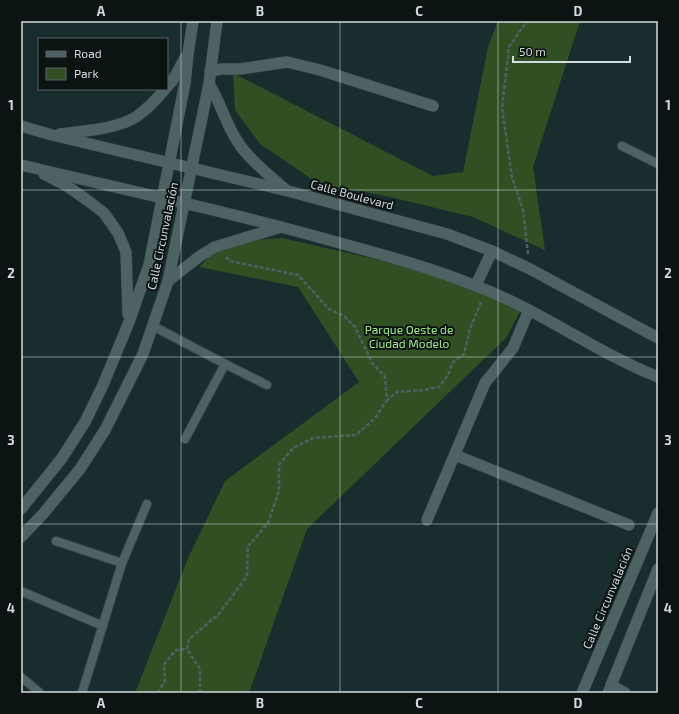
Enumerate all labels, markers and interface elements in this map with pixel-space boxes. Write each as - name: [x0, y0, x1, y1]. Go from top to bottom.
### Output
- text: A: [97, 3, 106, 19]
- text: B: [256, 3, 264, 19]
- text: C: [415, 3, 423, 19]
- text: D: [574, 3, 583, 19]
- legend: [38, 38, 168, 90]
- scale bar: [513, 38, 630, 64]
- text: 50 m: [519, 44, 546, 58]
- text: Road: [74, 46, 102, 60]
- text: Park: [74, 66, 99, 80]
- text: 1: [8, 97, 14, 113]
- text: 1: [665, 97, 671, 113]
- street label: Calle Boulevard: [309, 176, 395, 212]
- street label: Calle Circunvalación: [144, 181, 180, 291]
- text: 2: [7, 265, 15, 281]
- text: 2: [664, 265, 672, 281]
- park label: Parque Oeste de Ciudad Modelo: [365, 322, 453, 350]
- text: 3: [7, 432, 15, 448]
- text: 3: [664, 432, 672, 448]
- street label: Calle Circunvalación: [579, 544, 635, 651]
- text: 4: [7, 600, 15, 616]
- text: 4: [664, 600, 672, 616]
- text: A: [97, 695, 106, 711]
- text: B: [256, 695, 264, 711]
- text: C: [415, 695, 423, 711]
- text: D: [574, 695, 583, 711]

